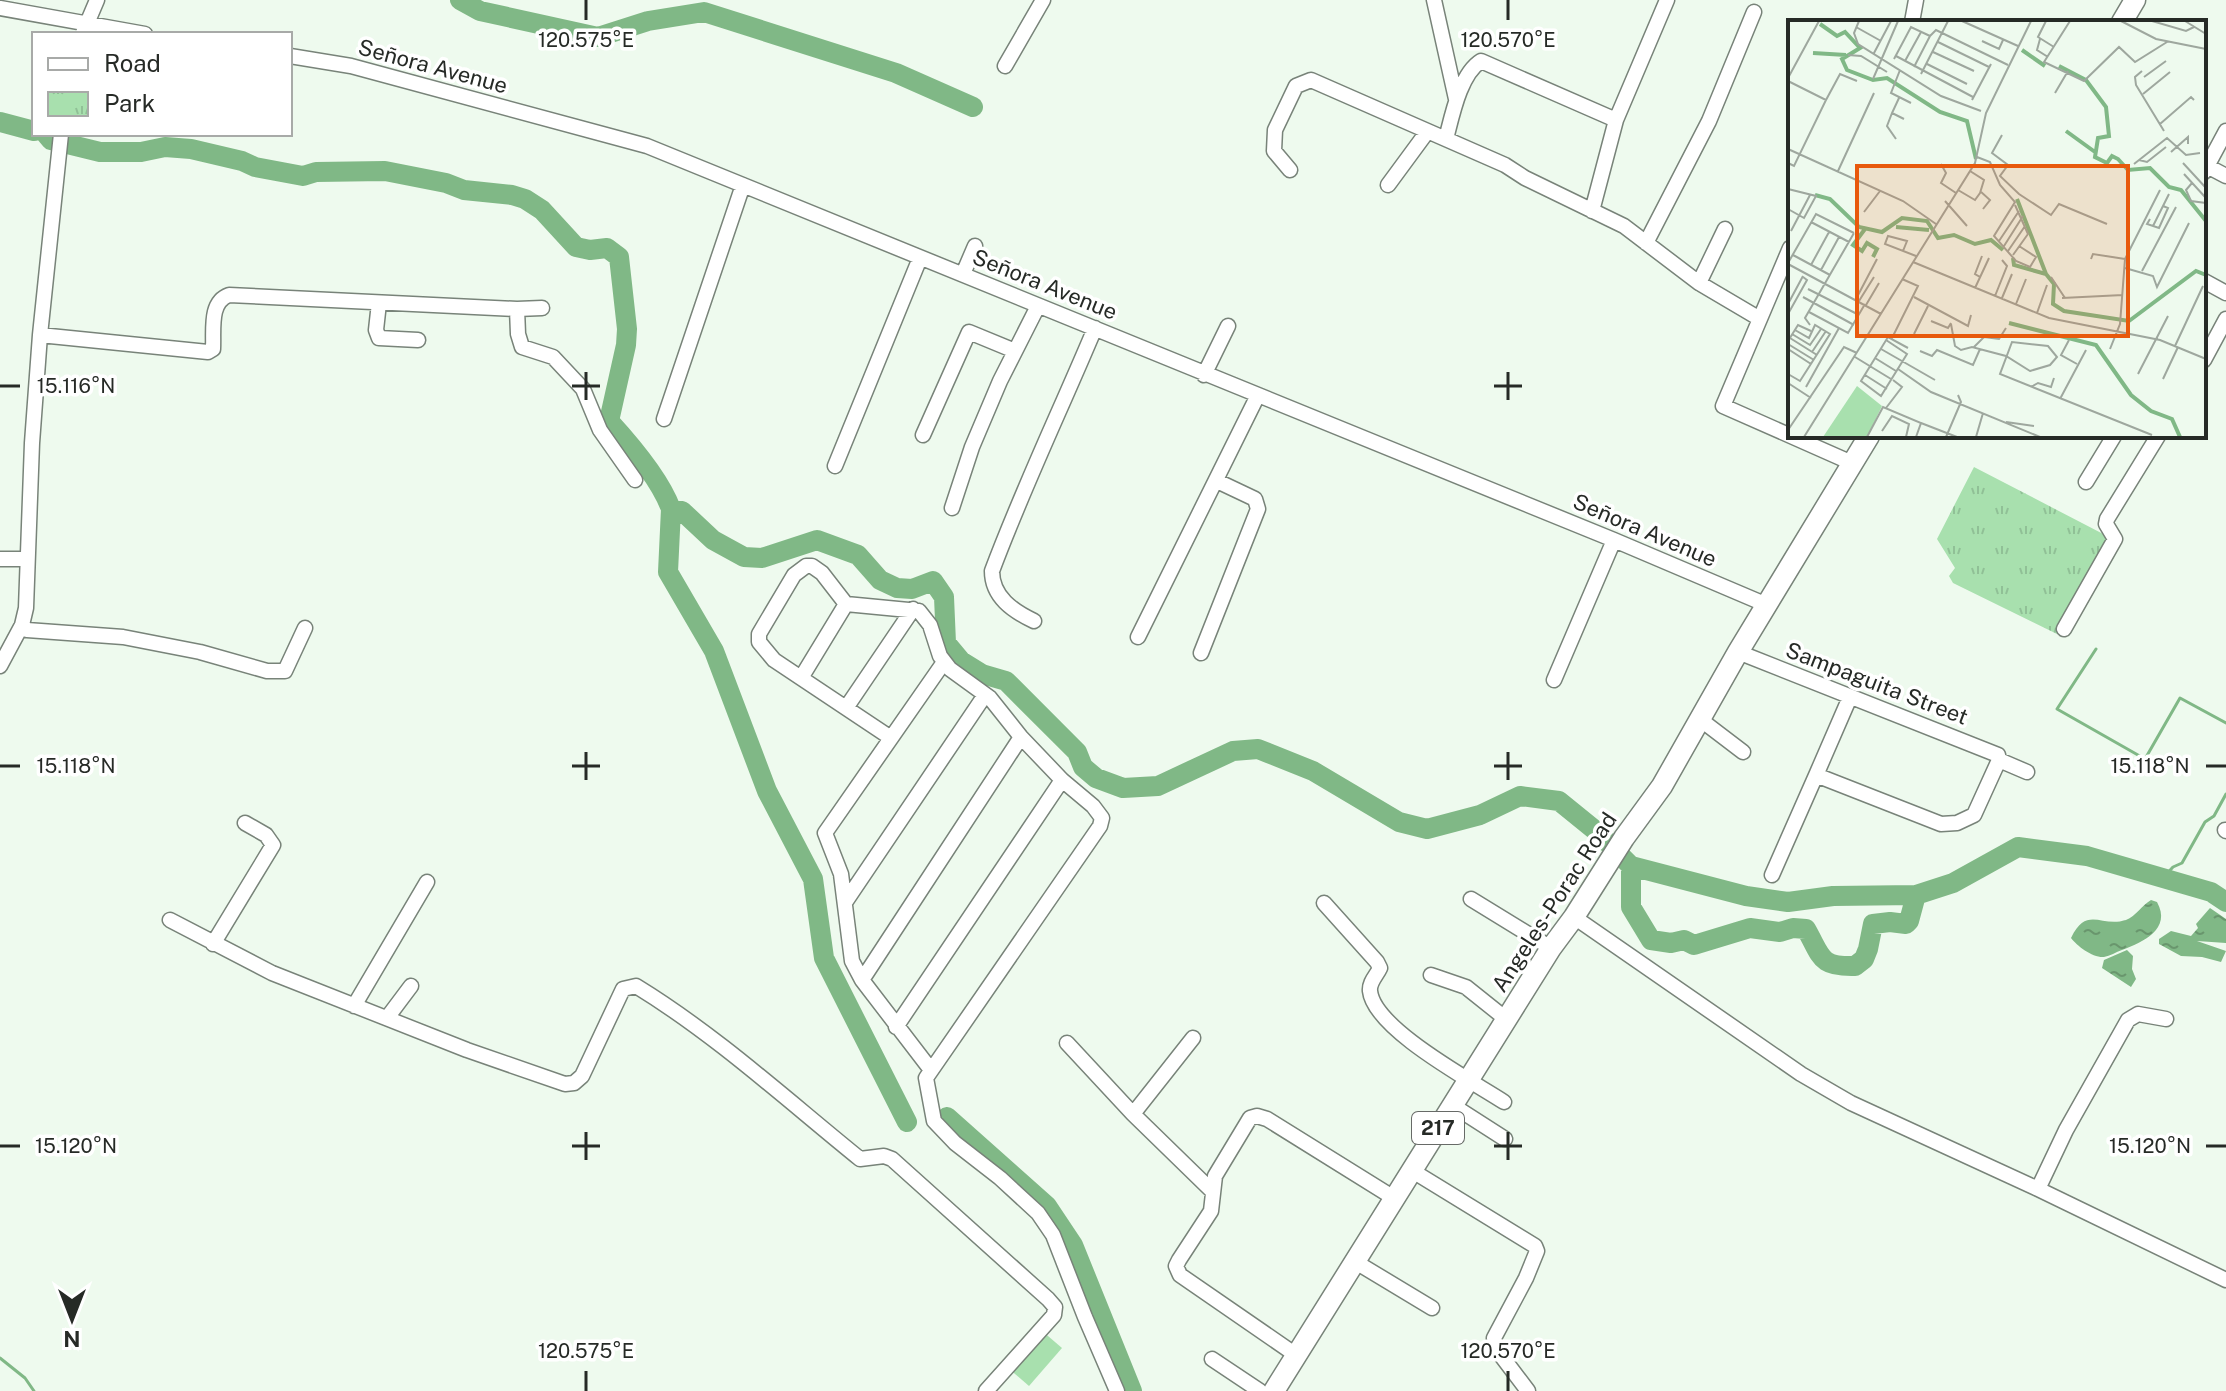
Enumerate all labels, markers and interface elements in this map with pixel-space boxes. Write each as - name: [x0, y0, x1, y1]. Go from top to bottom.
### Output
- inset map: [1788, 20, 2206, 438]
- text: 120.575°E: [538, 28, 634, 52]
- text: 120.570°E: [1460, 28, 1556, 52]
- legend: [32, 32, 292, 136]
- street label: Señora Avenue: [355, 34, 511, 98]
- text: Road: [104, 49, 161, 77]
- text: Park: [104, 89, 155, 117]
- street label: Señora Avenue: [969, 243, 1121, 325]
- text: 15.116°N: [37, 374, 115, 398]
- street label: Señora Avenue: [1569, 488, 1721, 572]
- street label: Sampaguita Street: [1782, 636, 1972, 730]
- text: 15.118°N: [36, 754, 116, 778]
- text: 15.118°N: [2110, 754, 2190, 778]
- street label: Angeles-Porac Road: [1486, 807, 1622, 997]
- road number: 217: [1412, 1112, 1464, 1144]
- text: 15.120°N: [35, 1134, 117, 1158]
- text: 15.120°N: [2109, 1134, 2191, 1158]
- north arrow: [32, 1279, 112, 1359]
- text: N: [63, 1326, 81, 1352]
- text: 120.575°E: [538, 1339, 634, 1363]
- text: 120.570°E: [1460, 1339, 1556, 1363]

